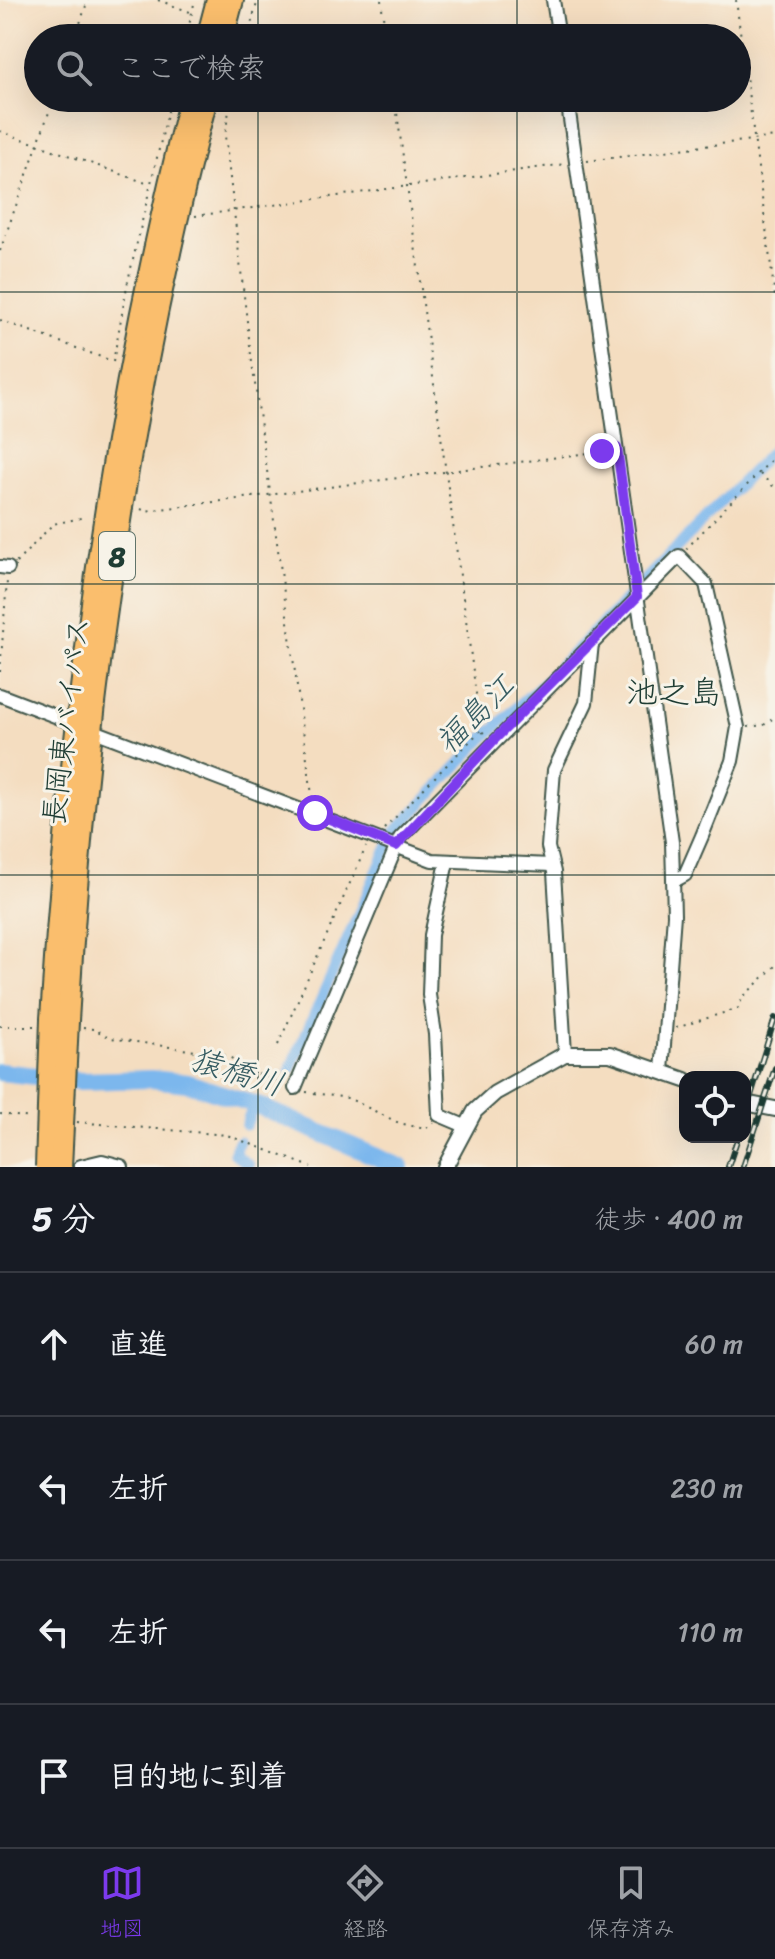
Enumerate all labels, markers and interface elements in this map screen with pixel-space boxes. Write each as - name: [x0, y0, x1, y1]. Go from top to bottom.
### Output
- search box: [24, 24, 751, 112]
- text: ここで検索: [116, 41, 266, 95]
- icon: search: [52, 46, 96, 90]
- route end: [584, 433, 620, 469]
- road number: 8: [99, 532, 135, 580]
- street label: 長岡東バイパス: [26, 614, 106, 828]
- water label: 福島江: [421, 659, 530, 768]
- district label: 池之島: [626, 664, 722, 721]
- route start: [297, 795, 333, 831]
- water label: 猿橋川: [183, 1031, 291, 1113]
- map controls: [679, 1071, 751, 1143]
- button: locate: [679, 1071, 751, 1143]
- text: 5 分: [32, 1189, 96, 1249]
- text: 徒歩 · 400 m: [595, 1196, 743, 1242]
- text: 直進: [108, 1317, 168, 1371]
- text: 60 m: [685, 1321, 743, 1367]
- icon: ahead: [32, 1322, 76, 1366]
- text: 左折: [108, 1461, 168, 1515]
- text: 230 m: [671, 1465, 743, 1511]
- icon: left: [32, 1466, 76, 1510]
- text: 左折: [108, 1605, 168, 1659]
- text: 110 m: [678, 1609, 743, 1655]
- icon: left: [32, 1610, 76, 1654]
- text: 目的地に到着: [108, 1749, 288, 1803]
- icon: arrive: [32, 1754, 76, 1798]
- tab: 地図: [100, 1861, 144, 1948]
- tab: 経路: [343, 1861, 387, 1948]
- tab: 保存済み: [587, 1861, 675, 1948]

